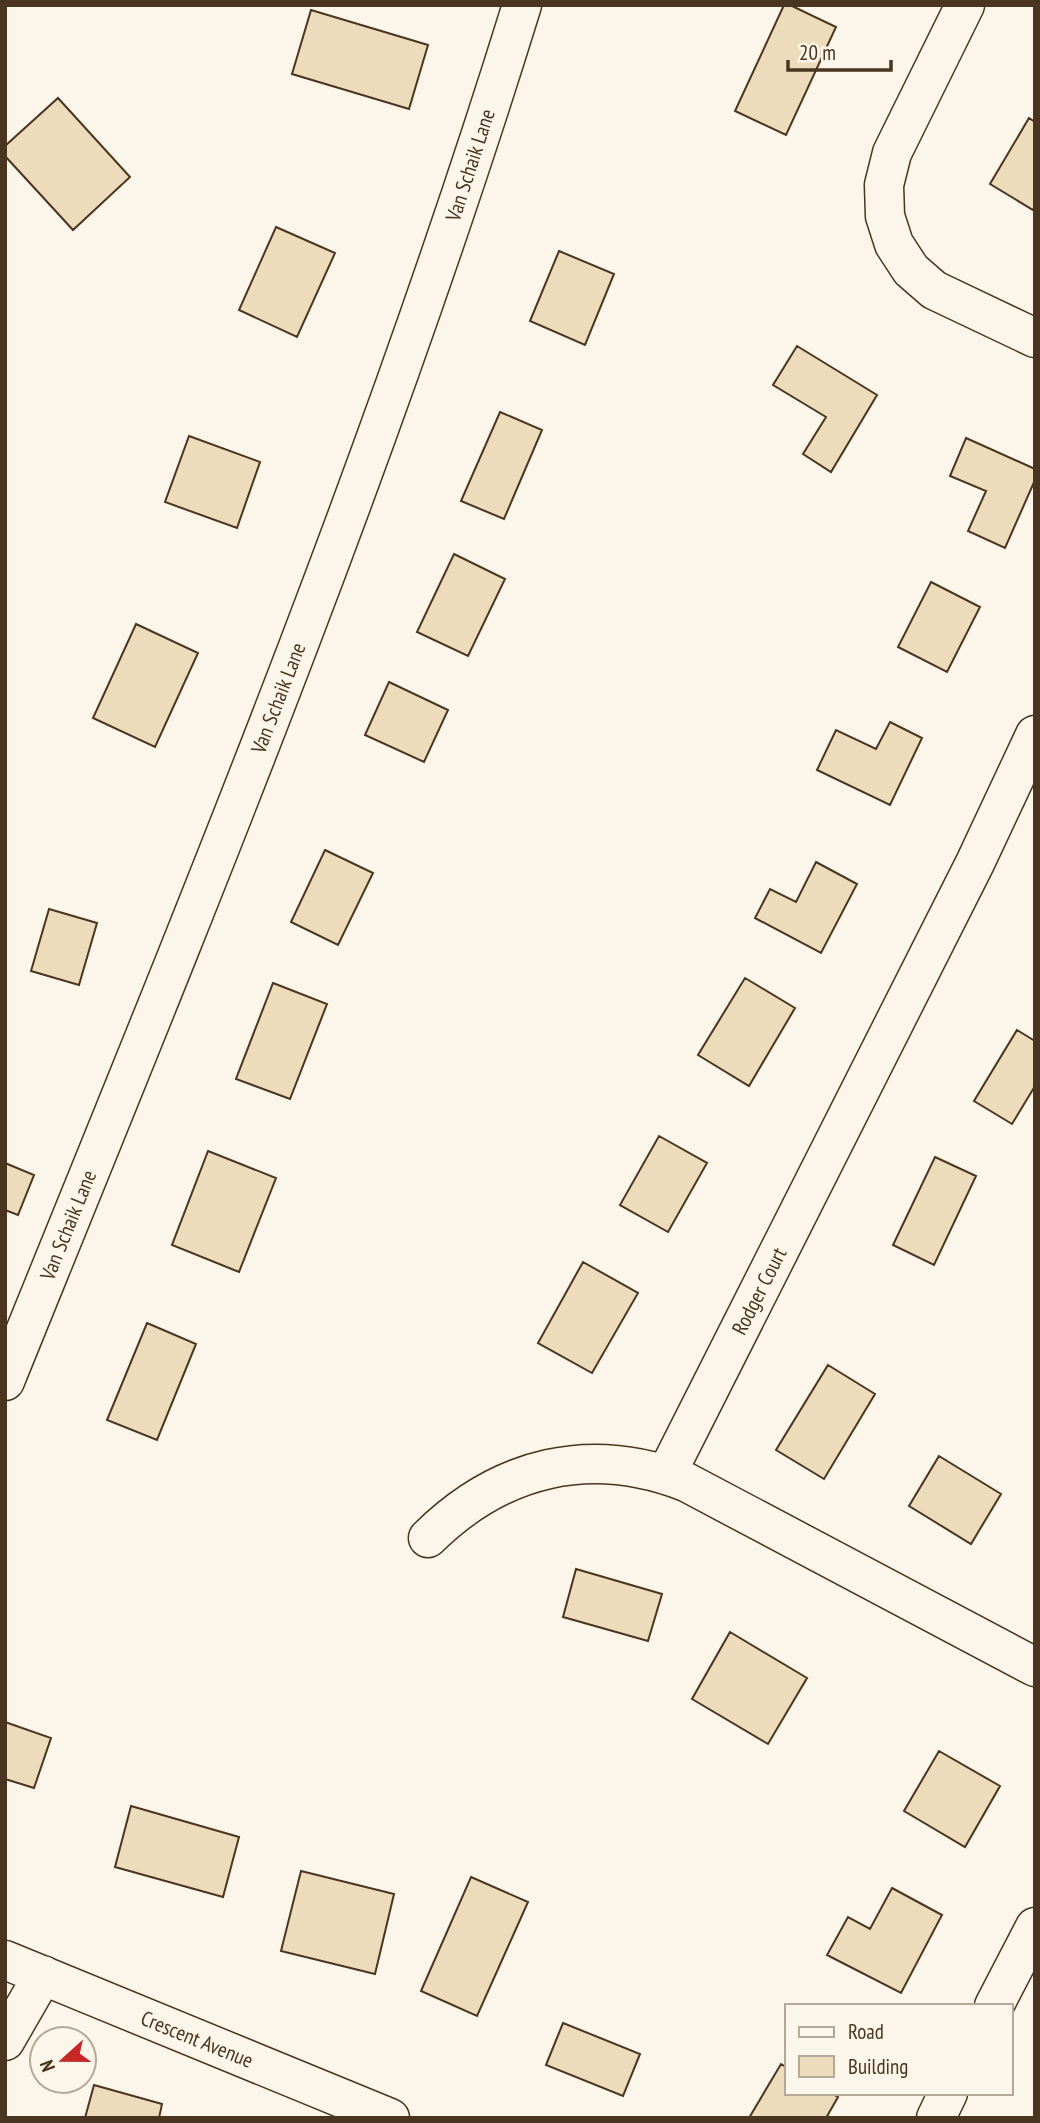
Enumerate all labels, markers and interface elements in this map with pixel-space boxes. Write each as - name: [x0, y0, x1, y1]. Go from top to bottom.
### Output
- scale bar: [788, 28, 891, 72]
- text: 20 m: [799, 39, 836, 66]
- street label: Van Schaik Lane: [439, 105, 501, 225]
- street label: Van Schaik Lane: [244, 639, 311, 758]
- street label: Van Schaik Lane: [33, 1166, 102, 1285]
- street label: Rodger Court: [725, 1243, 793, 1339]
- street label: Crescent Avenue: [137, 2004, 257, 2074]
- legend: [785, 2004, 1012, 2095]
- text: Road: [848, 2018, 884, 2045]
- north arrow: [28, 2025, 98, 2095]
- text: Building: [848, 2053, 908, 2080]
- text: N: [34, 2057, 60, 2075]

